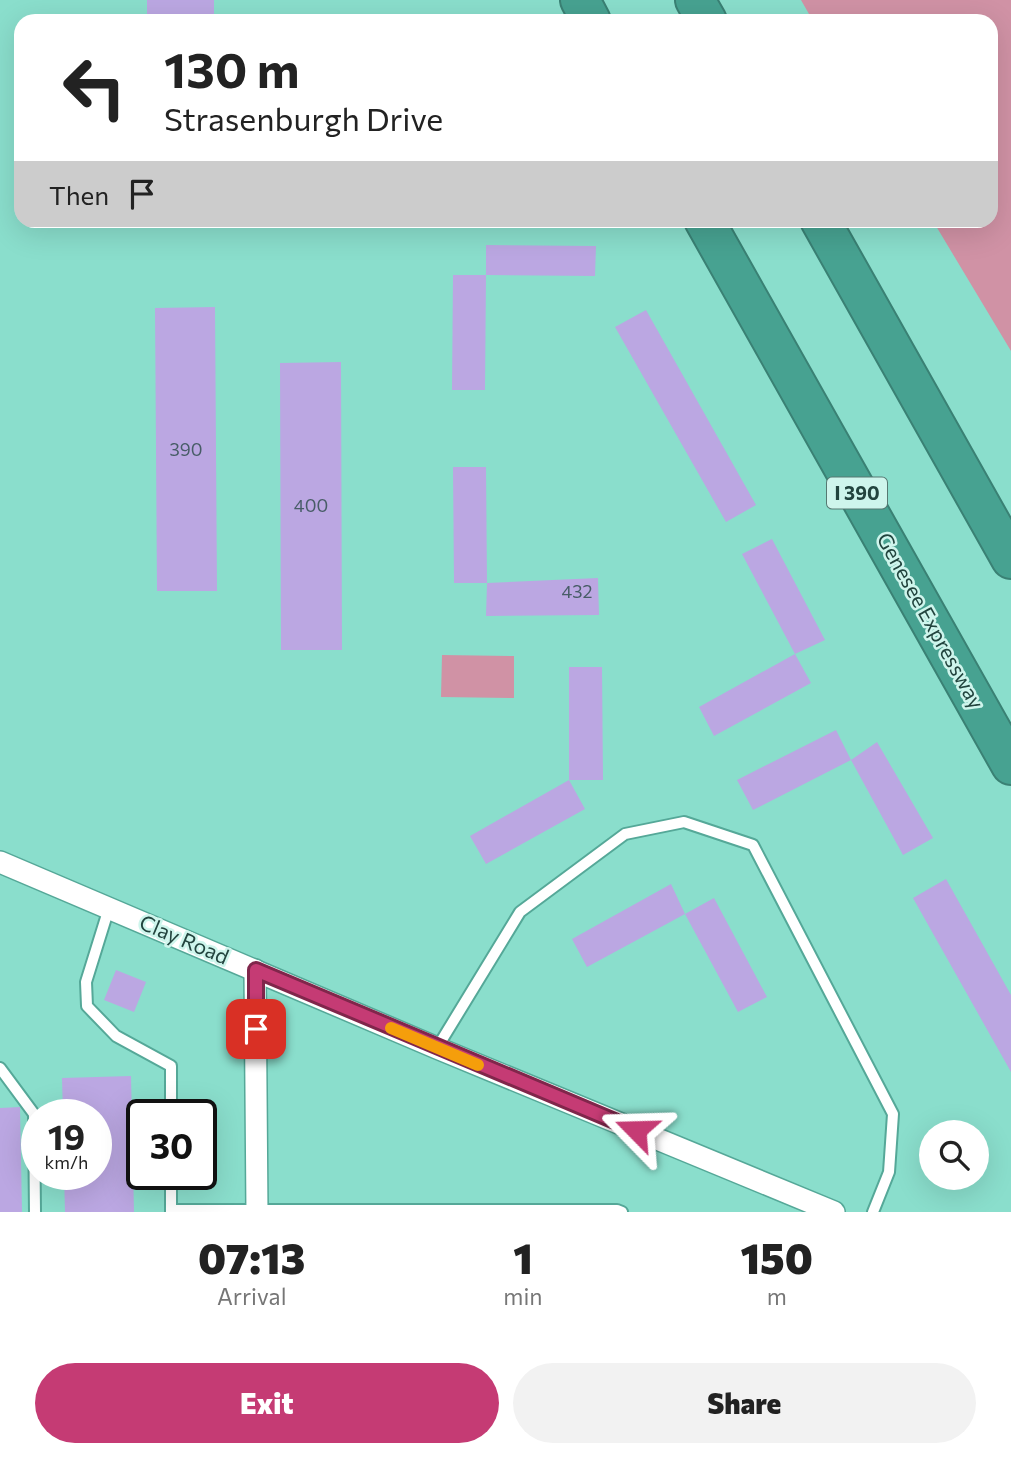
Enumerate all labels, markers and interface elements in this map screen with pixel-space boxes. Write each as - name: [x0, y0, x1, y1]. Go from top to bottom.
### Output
- text: 130 m: [164, 38, 299, 98]
- icon: left: [49, 42, 140, 133]
- text: Strasenburgh Drive: [164, 98, 443, 138]
- icon: arrive: [123, 175, 161, 213]
- text: Then: [49, 179, 109, 210]
- house number: 390: [170, 438, 202, 460]
- road number: I 390: [827, 478, 887, 508]
- house number: 400: [294, 494, 328, 516]
- street label: Genesee Expressway: [872, 528, 990, 713]
- house number: 432: [561, 580, 593, 602]
- street label: Clay Road: [136, 909, 233, 969]
- pin: [226, 999, 286, 1059]
- icon: arrive: [237, 1010, 275, 1048]
- position arrow: [599, 1093, 673, 1167]
- speed limit sign: 30: [126, 1099, 217, 1190]
- text: 19: [48, 1114, 85, 1157]
- map controls: [919, 1120, 989, 1190]
- button: search: [919, 1120, 989, 1190]
- text: km/h: [45, 1151, 88, 1173]
- text: 07:13: [198, 1231, 305, 1283]
- text: 1: [513, 1231, 533, 1283]
- text: 150: [741, 1231, 813, 1283]
- text: Arrival: [217, 1282, 286, 1310]
- text: min: [503, 1282, 543, 1310]
- text: m: [767, 1282, 787, 1310]
- button: Exit: [35, 1363, 499, 1443]
- button: Share: [513, 1363, 976, 1443]

